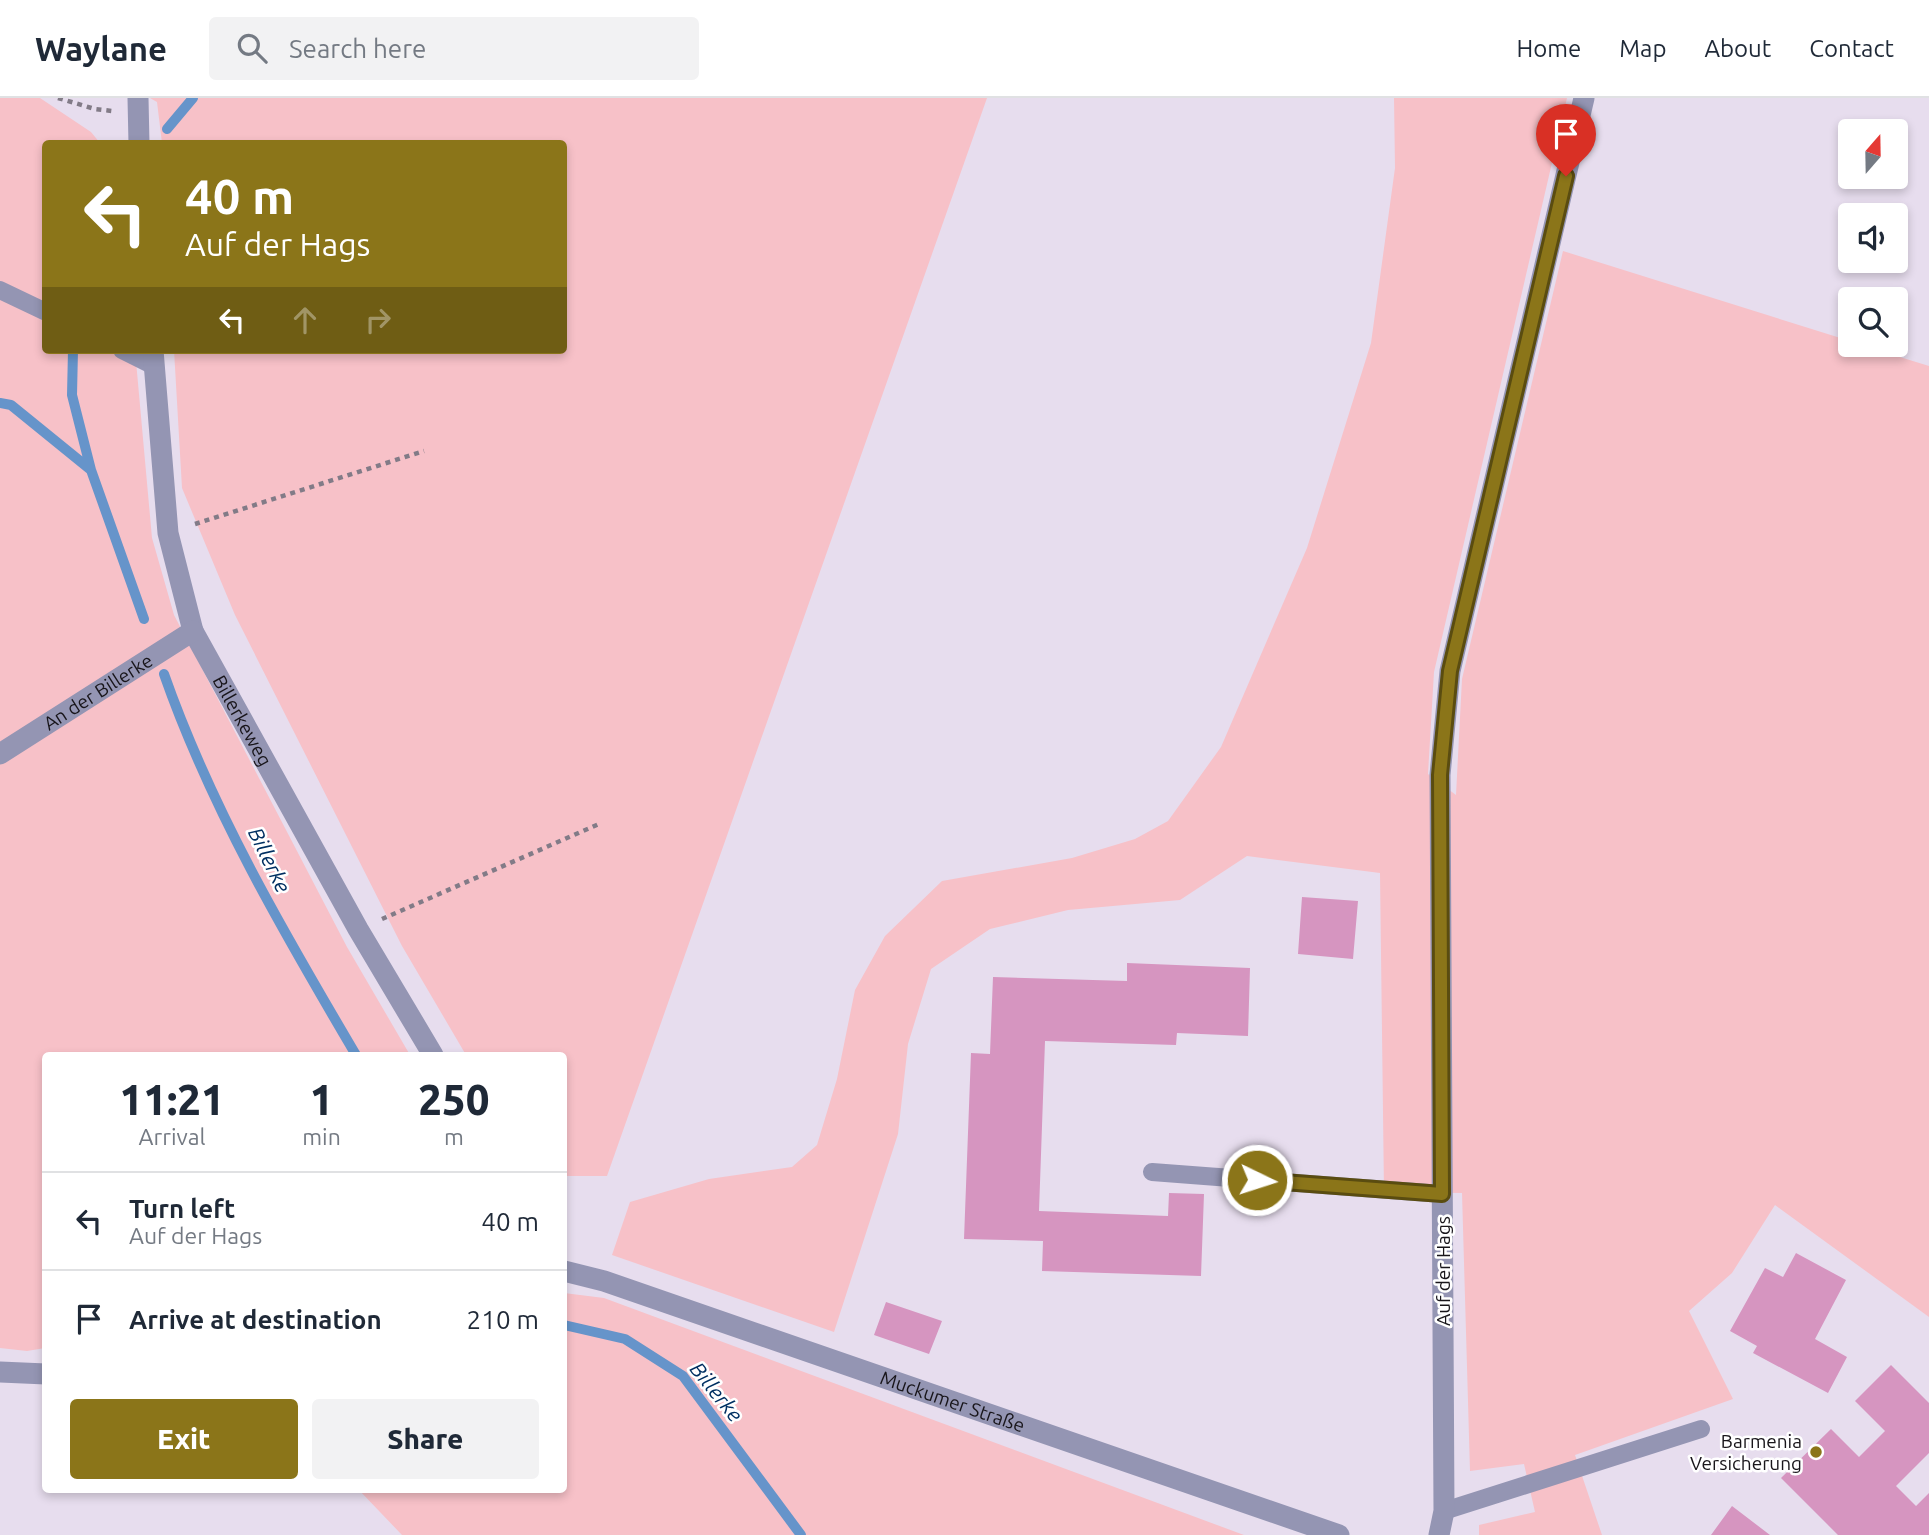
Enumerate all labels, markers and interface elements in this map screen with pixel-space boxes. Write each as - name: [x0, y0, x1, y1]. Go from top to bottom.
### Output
- search box: [209, 17, 699, 80]
- icon: search: [233, 29, 271, 67]
- text: Waylane: [35, 30, 167, 67]
- text: Search here: [289, 34, 426, 63]
- text: Home: [1516, 35, 1581, 62]
- text: Map: [1619, 35, 1666, 62]
- text: About: [1704, 35, 1771, 62]
- text: Contact: [1809, 35, 1894, 62]
- pin: [1536, 104, 1596, 176]
- icon: arrive: [1547, 115, 1585, 153]
- north arrow: [1838, 119, 1908, 189]
- map controls: [1838, 119, 1908, 357]
- icon: left: [70, 168, 161, 259]
- text: 40 m: [185, 168, 294, 223]
- button: sound: [1838, 203, 1908, 273]
- text: Auf der Hags: [185, 226, 370, 262]
- button: search: [1838, 287, 1908, 357]
- icon: left: [213, 301, 251, 339]
- icon: ahead: [286, 301, 324, 339]
- icon: right: [359, 301, 397, 339]
- street label: An der Billerke: [39, 649, 156, 735]
- street label: Billerkeweg: [209, 671, 276, 770]
- water label: Billerke: [244, 823, 296, 896]
- text: 11:21: [120, 1076, 225, 1123]
- text: 1: [310, 1076, 333, 1123]
- text: 250: [418, 1076, 489, 1123]
- text: Arrival: [139, 1124, 206, 1149]
- text: min: [302, 1124, 341, 1149]
- text: m: [444, 1124, 464, 1149]
- position arrow: [1220, 1143, 1294, 1217]
- text: Turn left: [129, 1194, 235, 1223]
- icon: left: [70, 1202, 108, 1240]
- text: 40 m: [481, 1207, 539, 1236]
- street label: Auf der Hags: [1432, 1216, 1454, 1326]
- text: Auf der Hags: [129, 1223, 262, 1248]
- icon: arrive: [70, 1300, 108, 1338]
- text: Arrive at destination: [129, 1305, 382, 1334]
- text: 210 m: [467, 1305, 539, 1334]
- water label: Billerke: [686, 1357, 748, 1426]
- street label: Muckumer Straße: [877, 1366, 1028, 1437]
- button: Exit: [70, 1399, 298, 1479]
- button: Share: [312, 1399, 539, 1479]
- place label: Barmenia Versicherung: [1690, 1430, 1802, 1474]
- marker: Barmenia Versicherung: [1808, 1444, 1824, 1460]

